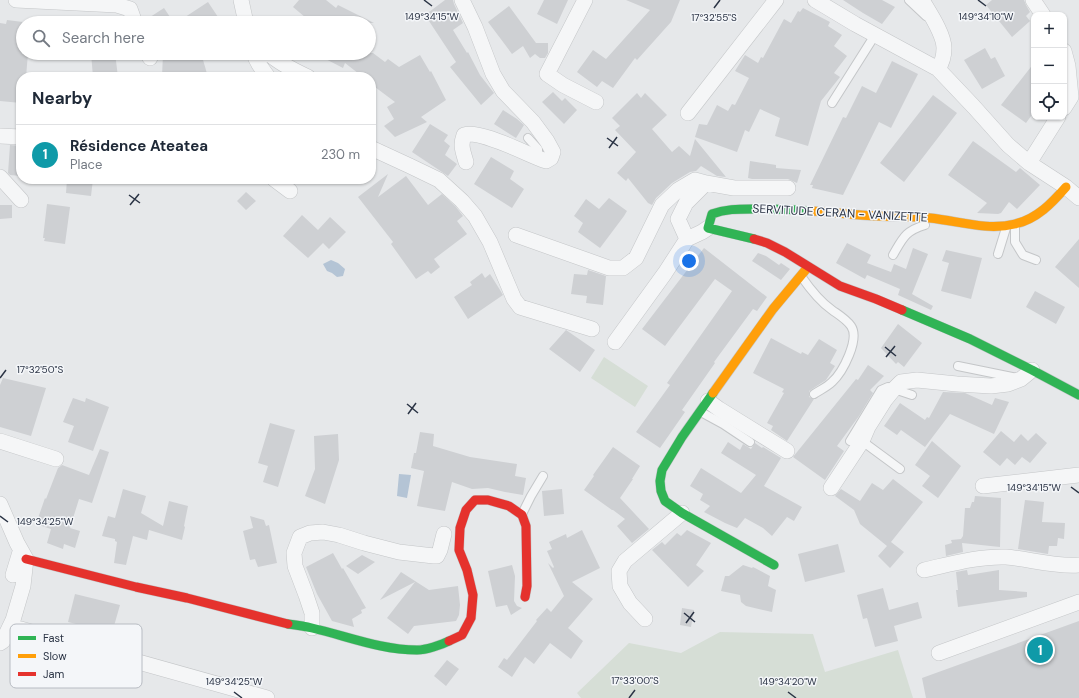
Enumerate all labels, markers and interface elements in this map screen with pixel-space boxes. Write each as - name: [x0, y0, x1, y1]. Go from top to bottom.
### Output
- text: 149°34'15"W: [405, 10, 459, 23]
- text: 149°34'10"W: [958, 10, 1014, 23]
- text: 17°32'55"S: [691, 11, 737, 24]
- map controls: [1031, 12, 1067, 120]
- button: +: [1031, 12, 1067, 48]
- search box: [16, 16, 376, 60]
- icon: search: [30, 27, 52, 49]
- text: Search here: [62, 28, 145, 48]
- button: −: [1031, 48, 1067, 84]
- button: locate: [1031, 84, 1067, 120]
- text: Nearby: [32, 87, 92, 109]
- text: Résidence Ateatea: [70, 136, 208, 156]
- text: 1: [43, 146, 47, 163]
- text: 230 m: [321, 146, 360, 163]
- text: Place: [70, 156, 102, 173]
- street label: SERVITUDE CERAN - VANIZETTE: [752, 200, 928, 226]
- your location: [679, 251, 699, 271]
- text: 17°32'50"S: [17, 363, 63, 376]
- text: 149°34'15"W: [1007, 481, 1061, 494]
- text: 149°34'25"W: [17, 515, 74, 528]
- legend: [10, 624, 142, 688]
- text: Fast: [43, 631, 64, 645]
- pin: 1: [1027, 635, 1053, 665]
- text: Slow: [43, 649, 67, 663]
- text: Jam: [43, 667, 64, 681]
- text: 17°33'00"S: [611, 674, 659, 687]
- text: 149°34'25"W: [206, 675, 263, 688]
- text: 149°34'20"W: [759, 675, 817, 688]

